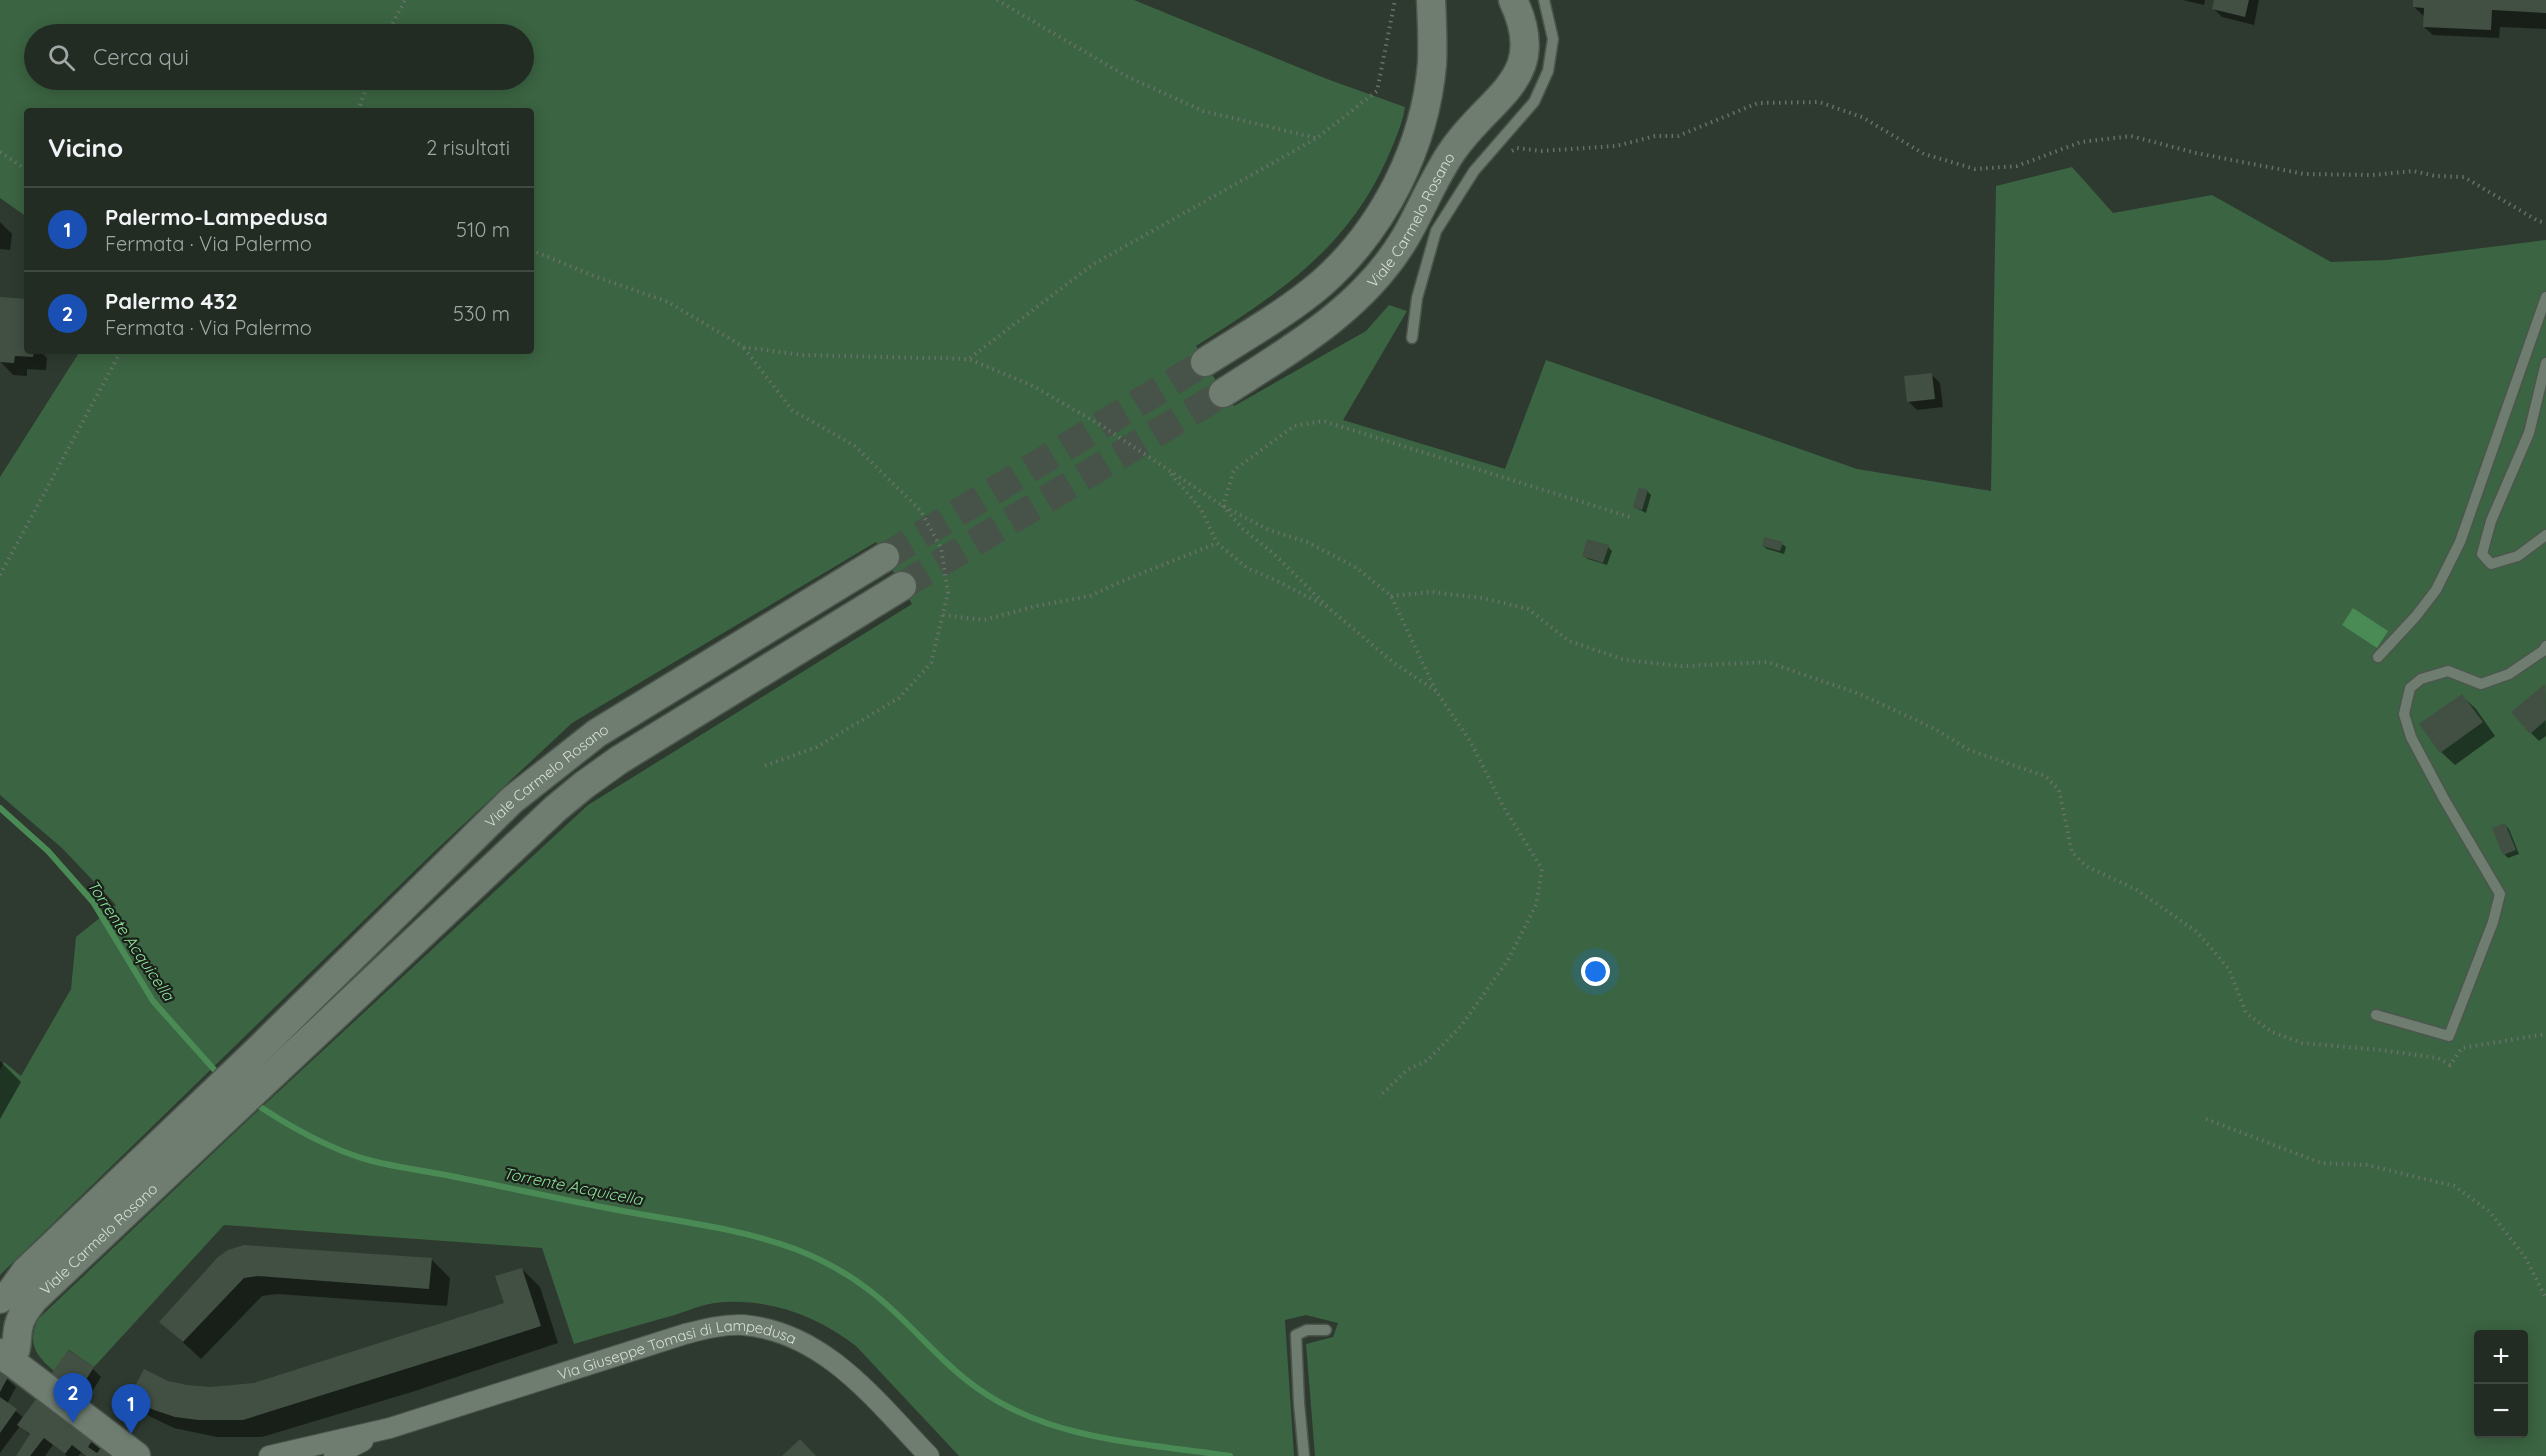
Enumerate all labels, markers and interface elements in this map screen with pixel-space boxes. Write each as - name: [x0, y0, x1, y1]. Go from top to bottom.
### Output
- search box: [24, 24, 534, 90]
- icon: search: [45, 41, 78, 74]
- text: Cerca qui: [93, 43, 189, 71]
- text: Vicino: [48, 131, 123, 164]
- text: 2 risultati: [426, 135, 510, 160]
- street label: Viale Carmelo Rosano: [1363, 149, 1458, 291]
- text: Palermo-Lampedusa: [105, 203, 328, 231]
- text: 1: [64, 217, 71, 242]
- text: 510 m: [456, 217, 510, 242]
- text: Fermata · Via Palermo: [105, 231, 312, 256]
- text: Palermo 432: [105, 287, 238, 315]
- text: 2: [62, 301, 73, 326]
- text: 530 m: [453, 301, 510, 326]
- text: Fermata · Via Palermo: [105, 315, 312, 340]
- street label: Viale Carmelo Rosano: [480, 719, 612, 831]
- water label: Torrente Acquicella: [83, 876, 180, 1005]
- your location: [1581, 957, 1610, 986]
- water label: Torrente Acquicella: [502, 1163, 646, 1210]
- street label: Viale Carmelo Rosano: [35, 1179, 161, 1298]
- street label: Via Giuseppe Tomasi di Lampedusa: [555, 1315, 800, 1384]
- map controls: [2474, 1330, 2528, 1438]
- button: +: [2474, 1330, 2528, 1384]
- pin: 2: [54, 1374, 92, 1423]
- pin: 1: [112, 1384, 150, 1434]
- button: −: [2474, 1384, 2528, 1438]

